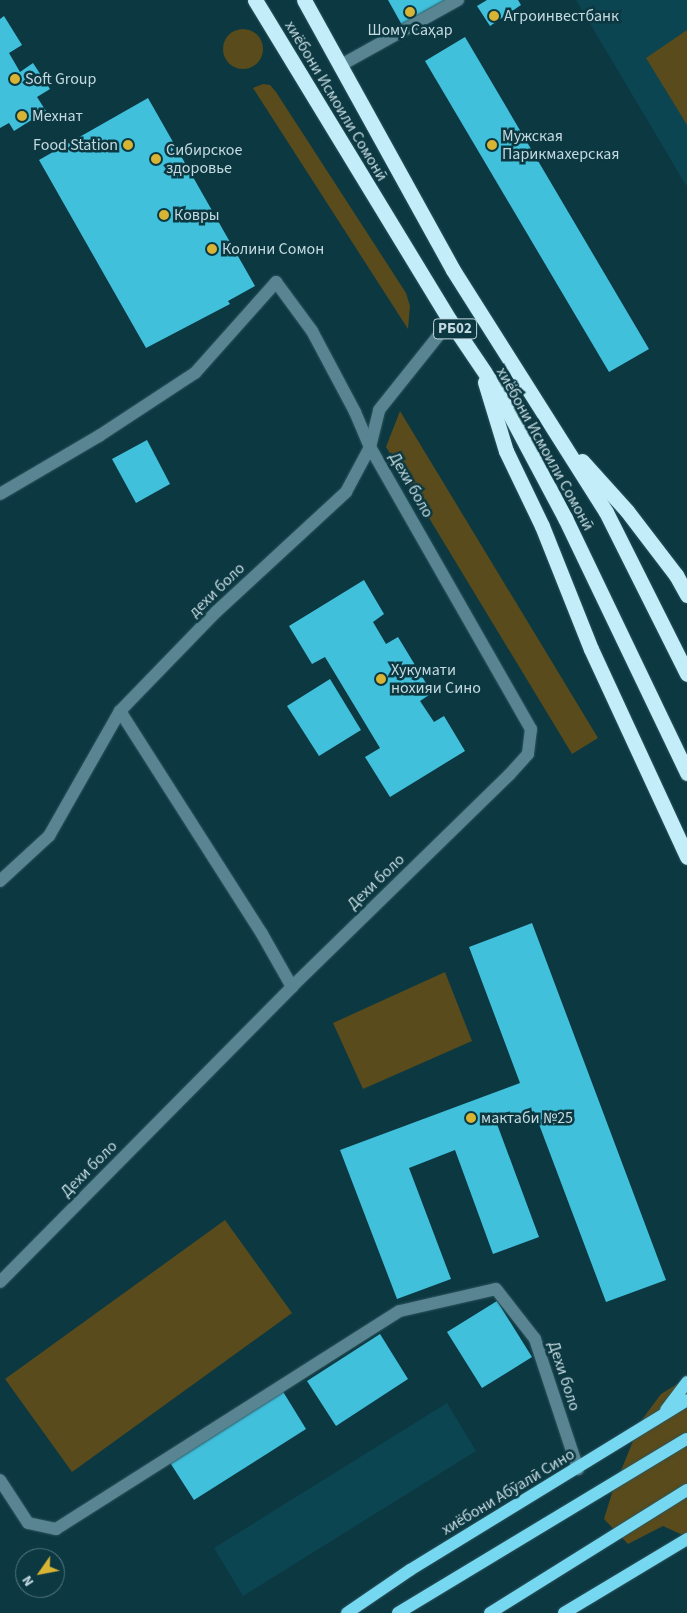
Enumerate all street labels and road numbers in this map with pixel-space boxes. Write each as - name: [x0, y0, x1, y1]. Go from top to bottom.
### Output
- street label: хиёбони Исмоили Сомонӣ: [280, 17, 392, 185]
- road number: РБ02: [432, 316, 478, 342]
- street label: хиёбони Исмоили Сомонӣ: [492, 364, 598, 534]
- street label: Дехи боло: [385, 449, 437, 521]
- street label: дехи боло: [185, 559, 249, 621]
- street label: Дехи боло: [343, 850, 409, 914]
- street label: Дехи боло: [57, 1137, 121, 1201]
- street label: Дехи боло: [544, 1339, 584, 1413]
- street label: хиёбони Абӯалӣ Сино: [438, 1445, 578, 1539]

